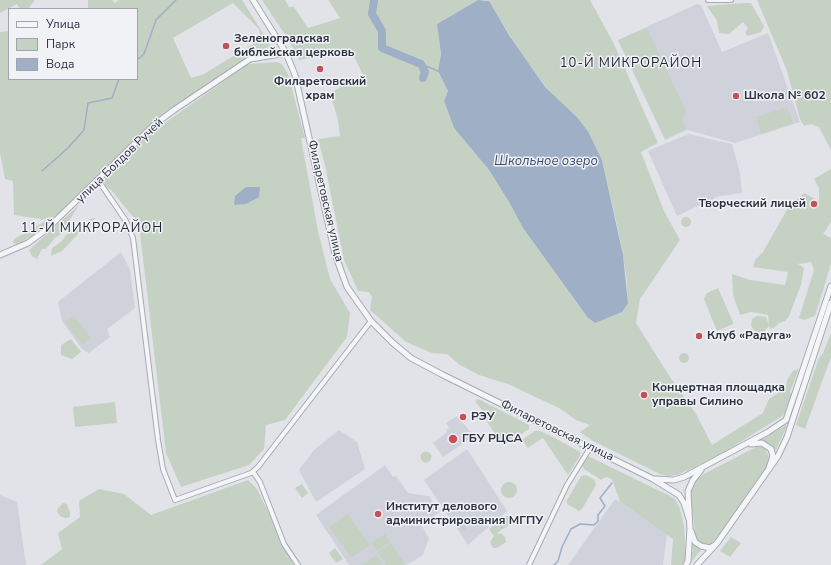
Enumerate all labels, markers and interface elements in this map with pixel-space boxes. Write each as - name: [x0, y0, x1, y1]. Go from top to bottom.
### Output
- legend: [8, 8, 138, 80]
- text: Улица: [46, 16, 80, 32]
- place label: Зеленоградская библейская церковь: [234, 32, 354, 60]
- text: Парк: [46, 36, 75, 52]
- marker: Зеленоградская библейская церковь: [221, 41, 231, 51]
- text: Вода: [46, 56, 74, 72]
- district label: 10-Й МИКРОРАЙОН: [560, 56, 702, 72]
- marker: Филаретовский храм: [315, 64, 325, 74]
- place label: Филаретовский храм: [274, 75, 366, 103]
- place label: Школа № 602: [744, 89, 826, 103]
- marker: Школа № 602: [731, 91, 741, 101]
- street label: улица Болдов Ручей: [73, 116, 167, 206]
- street label: Филаретовская улица: [304, 139, 346, 263]
- water label: Школьное озеро: [494, 154, 598, 170]
- place label: Творческий лицей: [699, 197, 806, 211]
- marker: Творческий лицей: [809, 199, 819, 209]
- district label: 11-Й МИКРОРАЙОН: [21, 221, 163, 237]
- place label: Клуб «Радуга»: [707, 329, 791, 343]
- marker: Клуб «Радуга»: [694, 331, 704, 341]
- place label: Концертная площадка управы Силино: [652, 381, 785, 409]
- marker: Концертная площадка управы Силино: [639, 390, 649, 400]
- street label: Филаретовская улица: [498, 397, 616, 465]
- place label: РЭУ: [471, 410, 495, 424]
- marker: РЭУ: [458, 412, 468, 422]
- place label: ГБУ РЦСА: [462, 432, 522, 446]
- marker: ГБУ РЦСА: [447, 433, 459, 445]
- place label: Институт делового администрирования МГПУ: [386, 500, 543, 528]
- marker: Институт делового администрирования МГПУ: [373, 509, 383, 519]

